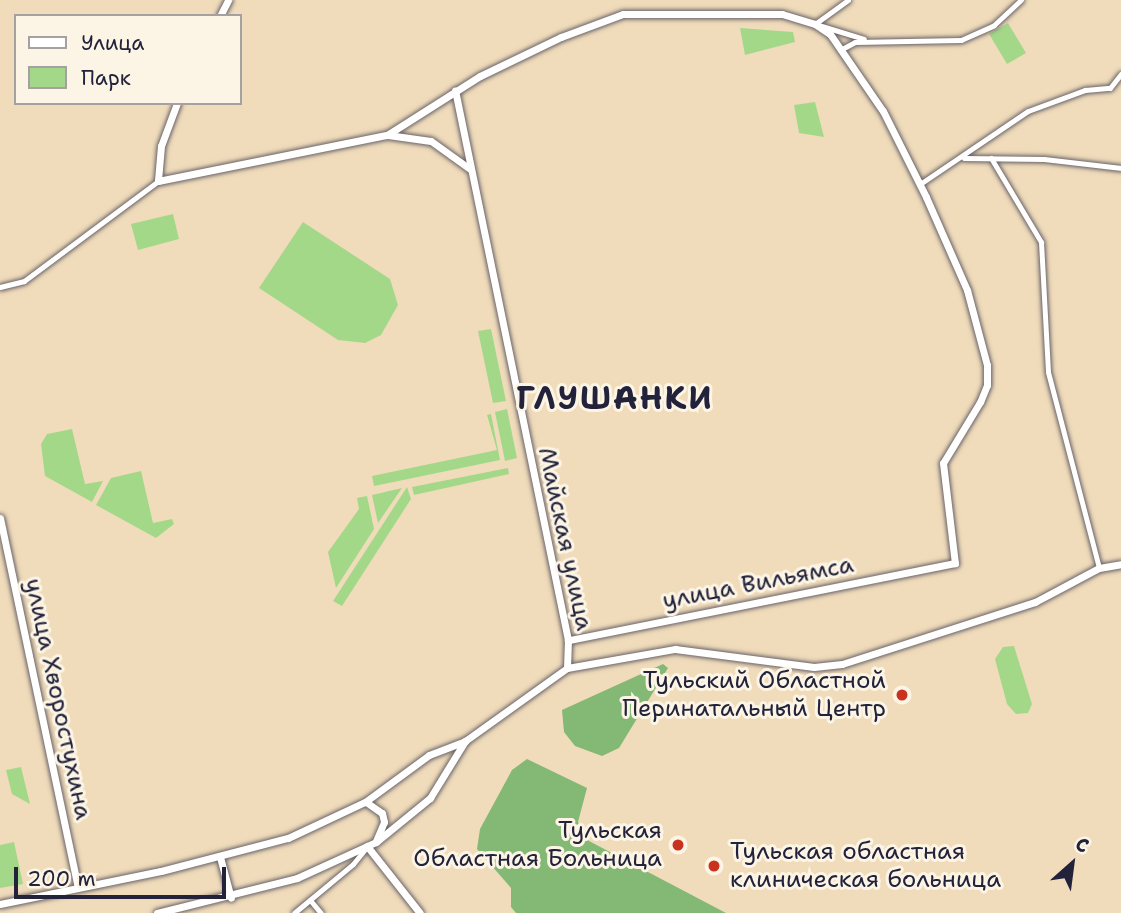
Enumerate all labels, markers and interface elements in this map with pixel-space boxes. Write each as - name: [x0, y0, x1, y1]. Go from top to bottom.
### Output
- legend: [14, 14, 242, 105]
- text: Улица: [81, 29, 144, 57]
- text: Парк: [81, 64, 131, 92]
- district label: ГЛУШАНКИ: [517, 379, 713, 417]
- street label: Майская улица: [532, 445, 598, 633]
- street label: улица Вильямса: [660, 550, 856, 616]
- street label: улица Хворостухина: [18, 576, 98, 822]
- place label: Тульский Областной Перинатальный Центр: [622, 667, 886, 723]
- marker: Тульский Областной Перинатальный Центр: [892, 685, 912, 705]
- place label: Тульская Областная Больница: [413, 817, 662, 873]
- north arrow: [1037, 829, 1107, 899]
- text: С: [1071, 831, 1093, 859]
- marker: Тульская Областная Больница: [668, 835, 688, 855]
- place label: Тульская областная клиническая больница: [730, 838, 1001, 894]
- scale bar: [18, 853, 229, 897]
- marker: Тульская областная клиническая больница: [704, 856, 724, 876]
- text: 200 m: [27, 865, 96, 893]

